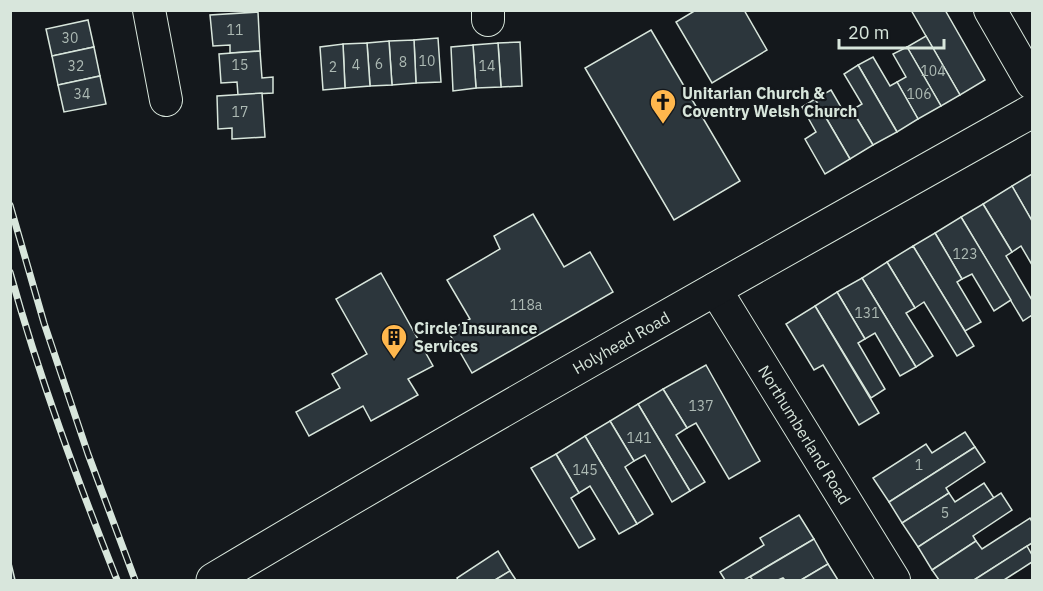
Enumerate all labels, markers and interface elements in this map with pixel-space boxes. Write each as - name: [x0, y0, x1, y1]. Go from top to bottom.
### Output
- scale bar: [839, 12, 944, 50]
- house number: 11: [227, 21, 243, 39]
- text: 20 m: [848, 21, 890, 44]
- house number: 30: [62, 29, 78, 47]
- house number: 10: [419, 52, 435, 70]
- house number: 8: [399, 53, 407, 71]
- house number: 6: [375, 55, 383, 73]
- house number: 15: [232, 56, 248, 74]
- house number: 4: [352, 56, 360, 74]
- house number: 32: [68, 57, 84, 75]
- house number: 14: [479, 57, 495, 75]
- house number: 2: [329, 58, 337, 76]
- house number: 104: [920, 62, 946, 80]
- place label: Unitarian Church & Coventry Welsh Church: [682, 83, 857, 121]
- house number: 34: [74, 85, 90, 103]
- house number: 106: [906, 85, 932, 103]
- church icon: Unitarian Church & Coventry Welsh Church: [648, 87, 678, 125]
- house number: 17: [232, 103, 248, 121]
- house number: 123: [952, 245, 978, 263]
- house number: 118a: [510, 296, 543, 314]
- house number: 131: [854, 304, 880, 322]
- street label: Holyhead Road: [569, 307, 673, 378]
- place label: Circle Insurance Services: [414, 318, 537, 356]
- building icon: Circle Insurance Services: [379, 322, 409, 360]
- street label: Northumberland Road: [754, 361, 855, 508]
- house number: 137: [688, 397, 714, 415]
- house number: 141: [626, 429, 652, 447]
- house number: 1: [915, 456, 923, 474]
- house number: 145: [572, 461, 598, 479]
- house number: 5: [941, 504, 949, 522]

